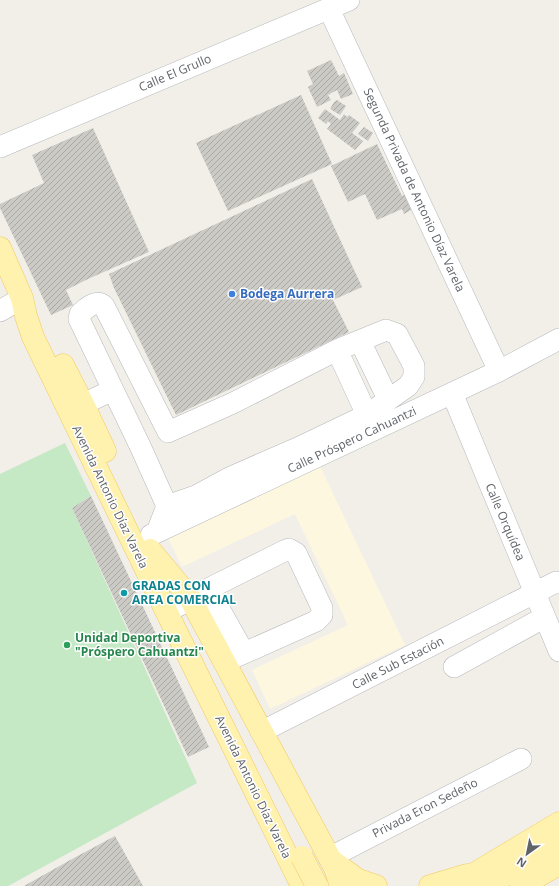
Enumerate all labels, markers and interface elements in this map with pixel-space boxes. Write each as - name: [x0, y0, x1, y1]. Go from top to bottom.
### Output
- street label: Calle El Grullo: [136, 50, 214, 95]
- street label: Segunda Privada de Antonio Díaz Varela: [360, 85, 469, 295]
- place label: Bodega Aurrera: [240, 285, 334, 302]
- marker: Bodega Aurrera: [227, 289, 237, 299]
- street label: Calle Próspero Cahuantzi: [285, 402, 419, 477]
- street label: Avenida Antonio Díaz Varela: [68, 422, 153, 571]
- street label: Calle Orquídea: [481, 480, 529, 563]
- place label: GRADAS CON AREA COMERCIAL: [132, 577, 236, 608]
- marker: GRADAS CON AREA COMERCIAL: [119, 588, 129, 598]
- place label: Unidad Deportiva "Próspero Cahuantzi": [75, 629, 204, 660]
- street label: Calle Sub Estación: [349, 632, 447, 693]
- marker: Unidad Deportiva "Próspero Cahuantzi": [62, 640, 72, 650]
- street label: Avenida Antonio Díaz Varela: [211, 712, 296, 861]
- street label: Privada Eron Sedeño: [369, 774, 480, 842]
- north arrow: [507, 834, 547, 874]
- text: N: [513, 854, 529, 872]

